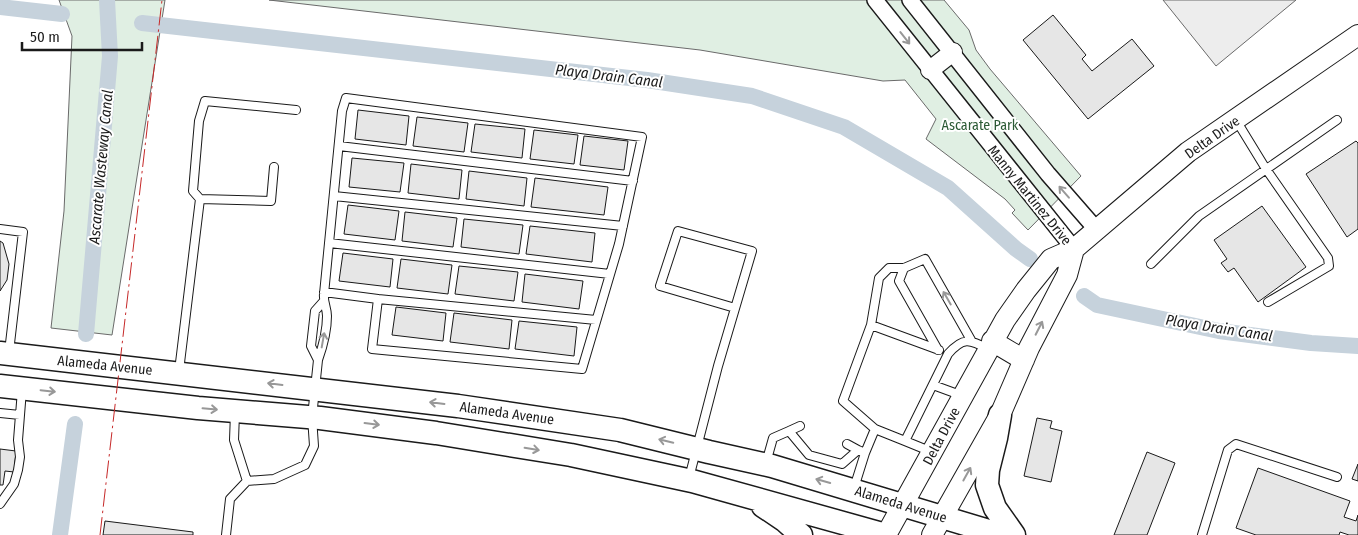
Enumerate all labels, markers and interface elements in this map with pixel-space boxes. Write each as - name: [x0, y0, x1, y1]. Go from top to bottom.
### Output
- scale bar: [22, 20, 142, 52]
- text: 50 m: [30, 28, 60, 46]
- one-way arrow: [900, 32, 911, 45]
- water label: Playa Drain Canal: [554, 60, 664, 92]
- water label: Ascarate Wasteway Canal: [85, 89, 117, 246]
- street label: Delta Drive: [1182, 112, 1243, 162]
- park label: Ascarate Park: [942, 117, 1019, 134]
- street label: Manny Martinez Drive: [984, 142, 1075, 249]
- one-way arrow: [1058, 186, 1070, 199]
- one-way arrow: [942, 291, 952, 306]
- water label: Playa Drain Canal: [1164, 311, 1274, 345]
- one-way arrow: [1034, 321, 1044, 336]
- one-way arrow: [319, 333, 329, 349]
- street label: Alameda Avenue: [57, 352, 153, 379]
- one-way arrow: [268, 379, 284, 389]
- one-way arrow: [40, 386, 56, 396]
- one-way arrow: [429, 398, 445, 408]
- street label: Alameda Avenue: [459, 398, 555, 429]
- one-way arrow: [202, 404, 218, 413]
- street label: Delta Drive: [919, 404, 964, 468]
- one-way arrow: [363, 419, 379, 429]
- one-way arrow: [658, 436, 674, 446]
- one-way arrow: [524, 444, 540, 454]
- one-way arrow: [962, 467, 972, 481]
- one-way arrow: [816, 475, 832, 485]
- street label: Alameda Avenue: [853, 482, 949, 527]

